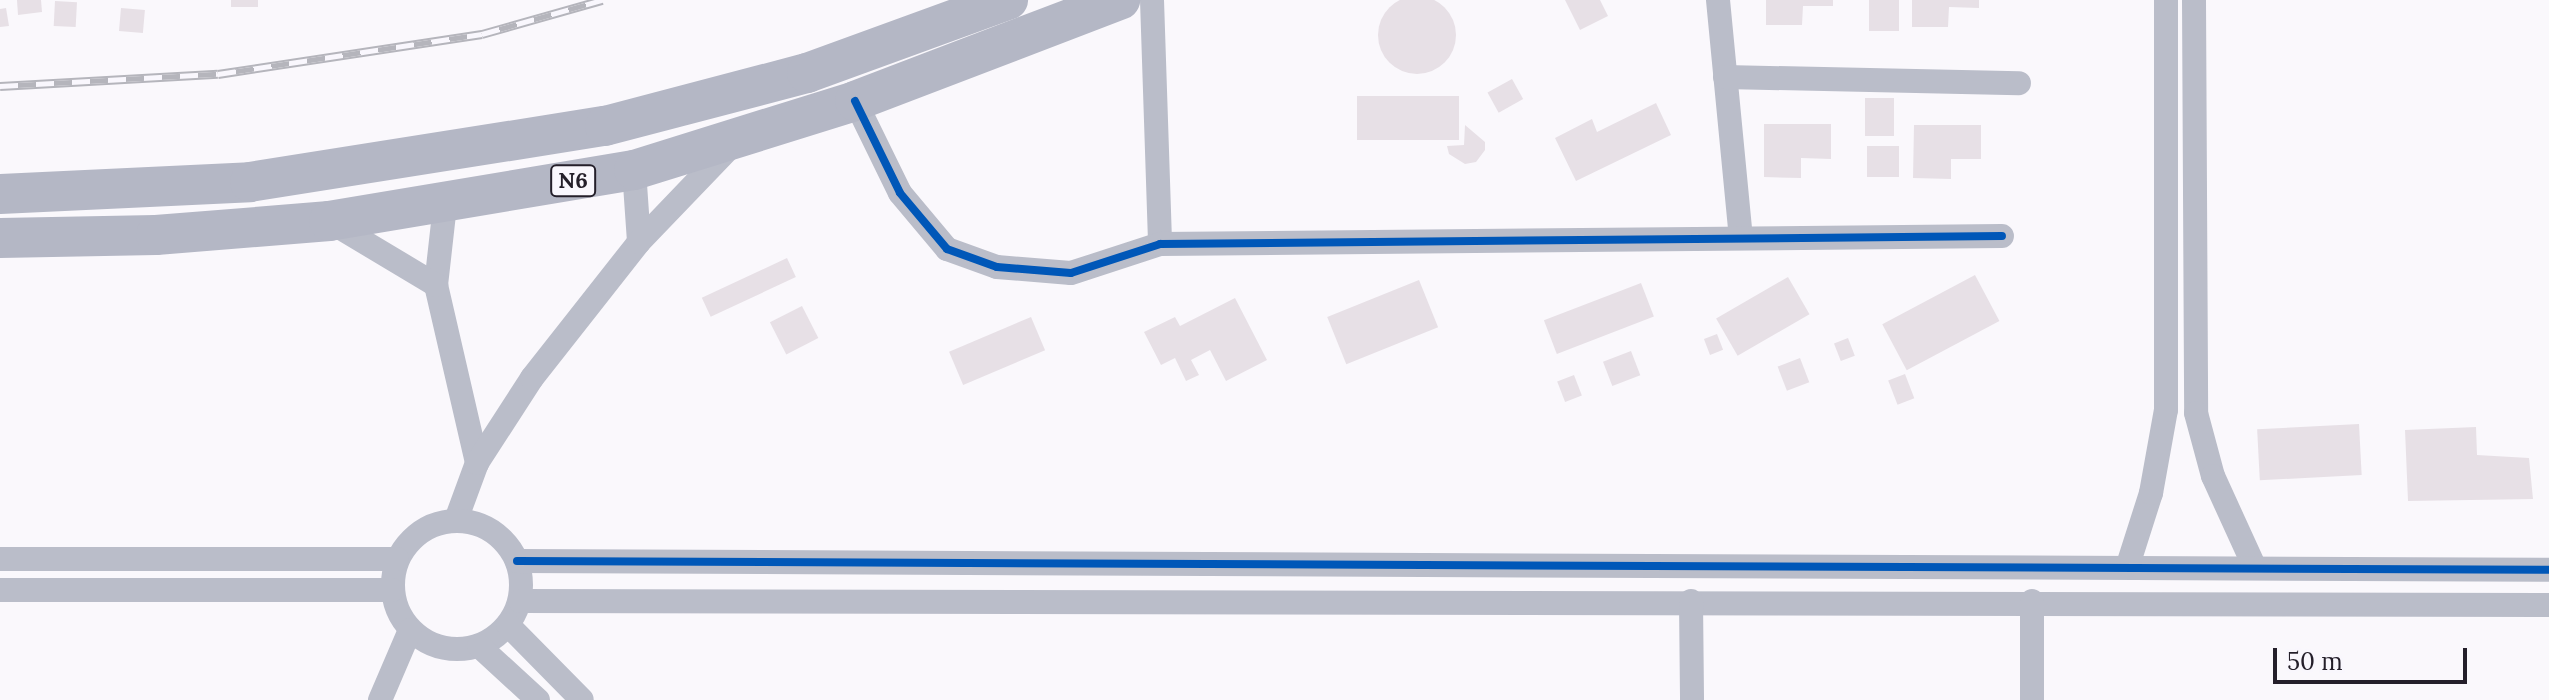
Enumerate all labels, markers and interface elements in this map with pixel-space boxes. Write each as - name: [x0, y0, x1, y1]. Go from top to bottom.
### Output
- road number: N6: [549, 163, 597, 199]
- scale bar: [2277, 632, 2471, 682]
- text: 50 m: [2287, 646, 2343, 677]

